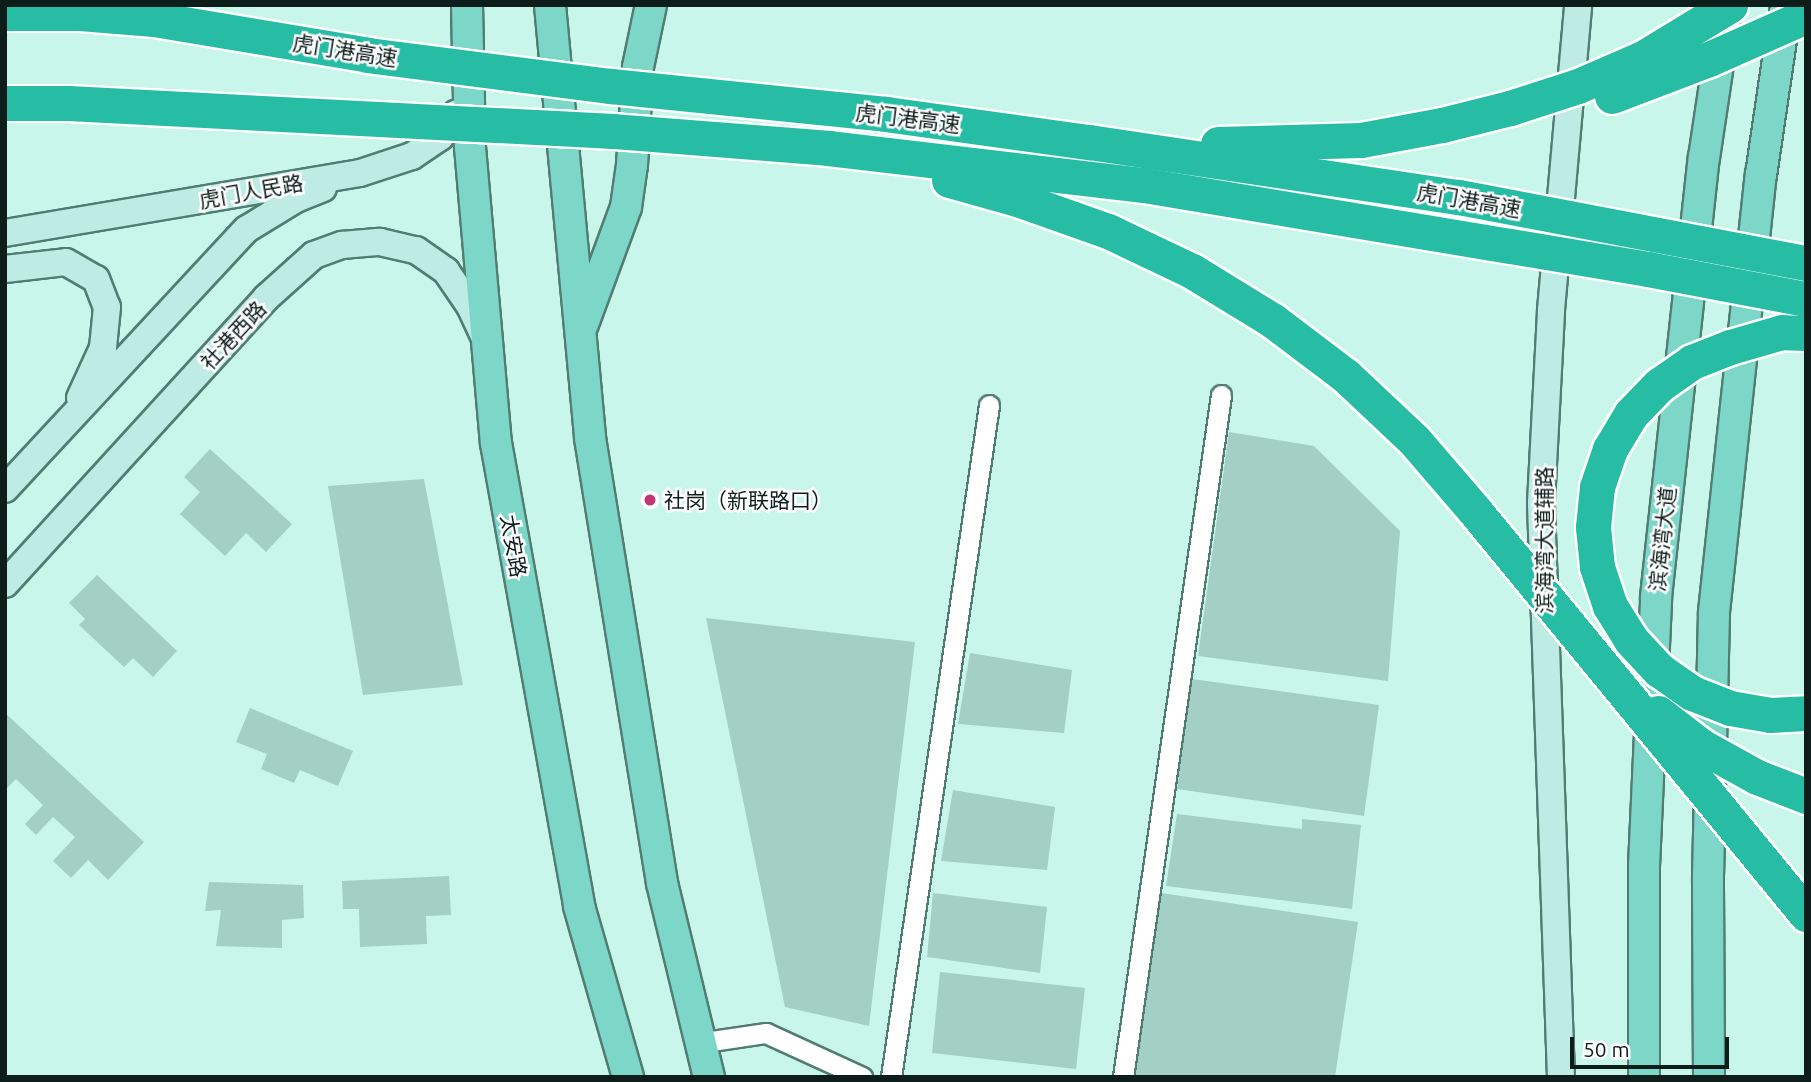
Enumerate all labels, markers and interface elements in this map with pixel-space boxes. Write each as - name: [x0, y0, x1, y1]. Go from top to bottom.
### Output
- street label: 虎门港高速: [291, 29, 399, 71]
- street label: 虎门港高速: [854, 99, 962, 137]
- street label: 虎门人民路: [197, 169, 305, 213]
- street label: 虎门港高速: [1415, 178, 1523, 222]
- street label: 社港西路: [195, 296, 271, 374]
- street label: 滨海湾大道辅路: [1531, 467, 1557, 613]
- street label: 滨海湾大道: [1644, 485, 1680, 593]
- place label: 社岗（新联路口）: [664, 487, 832, 513]
- marker: 社岗（新联路口）: [642, 492, 658, 508]
- street label: 太安路: [496, 513, 532, 579]
- scale bar: [1573, 1023, 1732, 1066]
- text: 50 m: [1583, 1037, 1630, 1061]

